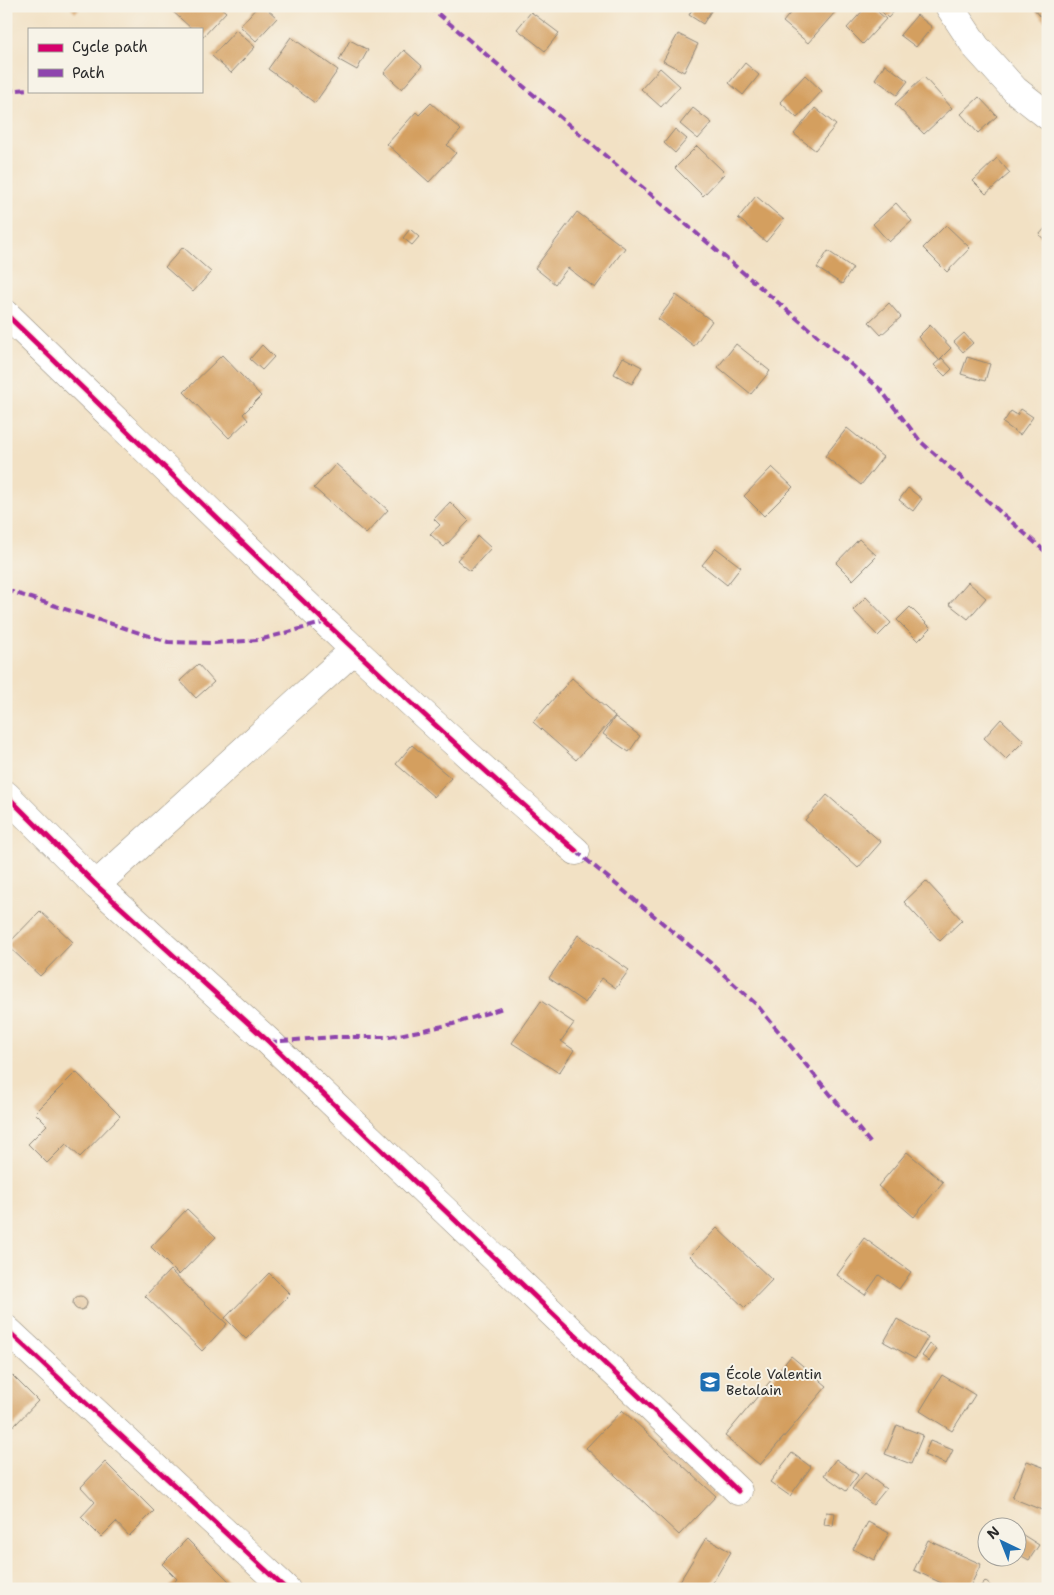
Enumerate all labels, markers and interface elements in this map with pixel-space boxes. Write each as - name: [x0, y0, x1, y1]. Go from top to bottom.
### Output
- legend: [28, 28, 202, 92]
- text: Cycle path: [72, 37, 148, 57]
- text: Path: [72, 63, 105, 83]
- place label: École Valentin Betalain: [726, 1365, 822, 1399]
- school or university icon: École Valentin Betalain: [698, 1370, 722, 1394]
- north arrow: [976, 1518, 1026, 1568]
- text: N: [983, 1522, 1003, 1543]

